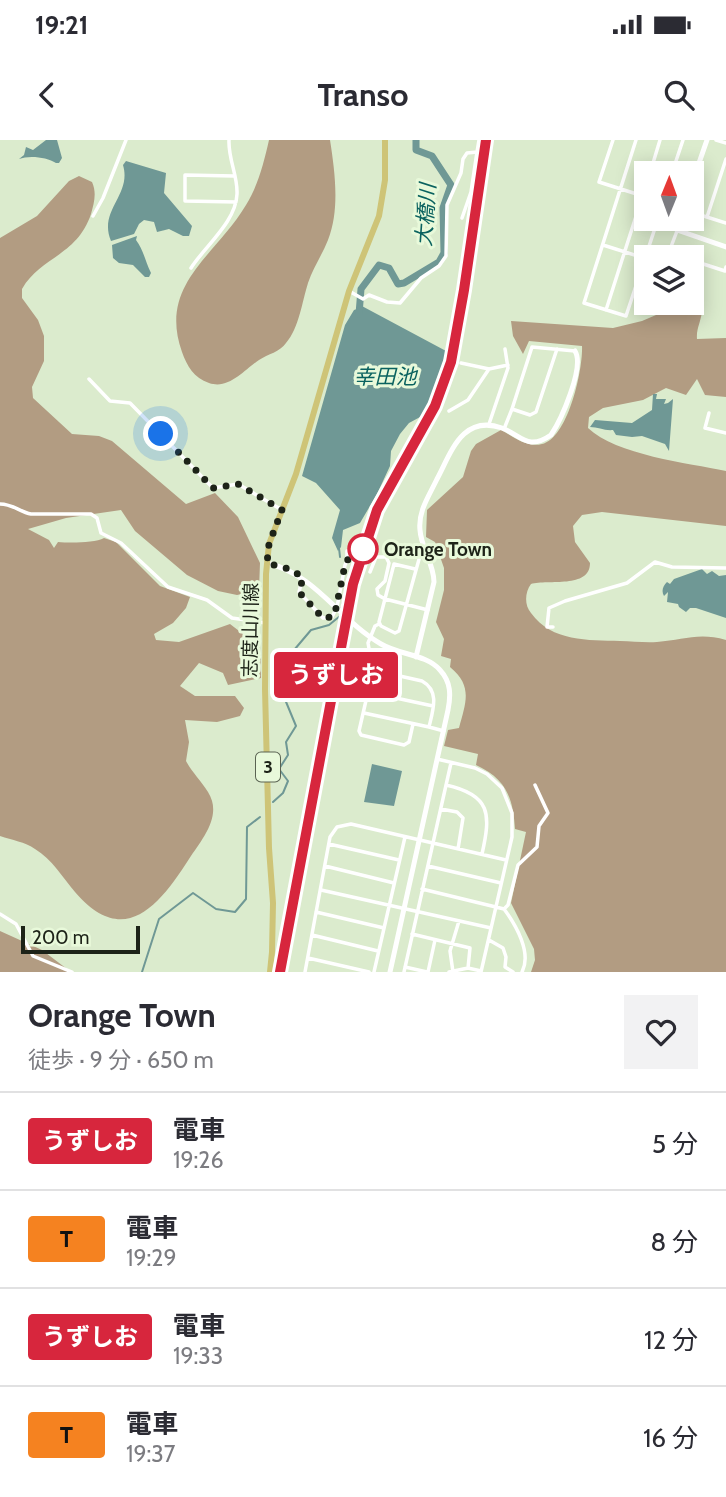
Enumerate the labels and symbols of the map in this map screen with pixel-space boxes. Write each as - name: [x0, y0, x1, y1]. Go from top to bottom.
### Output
- north arrow: [634, 161, 704, 231]
- water label: 大橋川: [411, 181, 440, 247]
- water label: 幸田池: [354, 364, 418, 389]
- your location: [143, 416, 178, 451]
- marker: Orange Town: [348, 534, 378, 564]
- place label: Orange Town: [384, 538, 492, 561]
- street label: 志度山川線: [238, 582, 263, 678]
- line badge: うずしお: [287, 652, 385, 698]
- road number: 3: [256, 752, 280, 782]
- scale bar: [21, 923, 140, 955]

